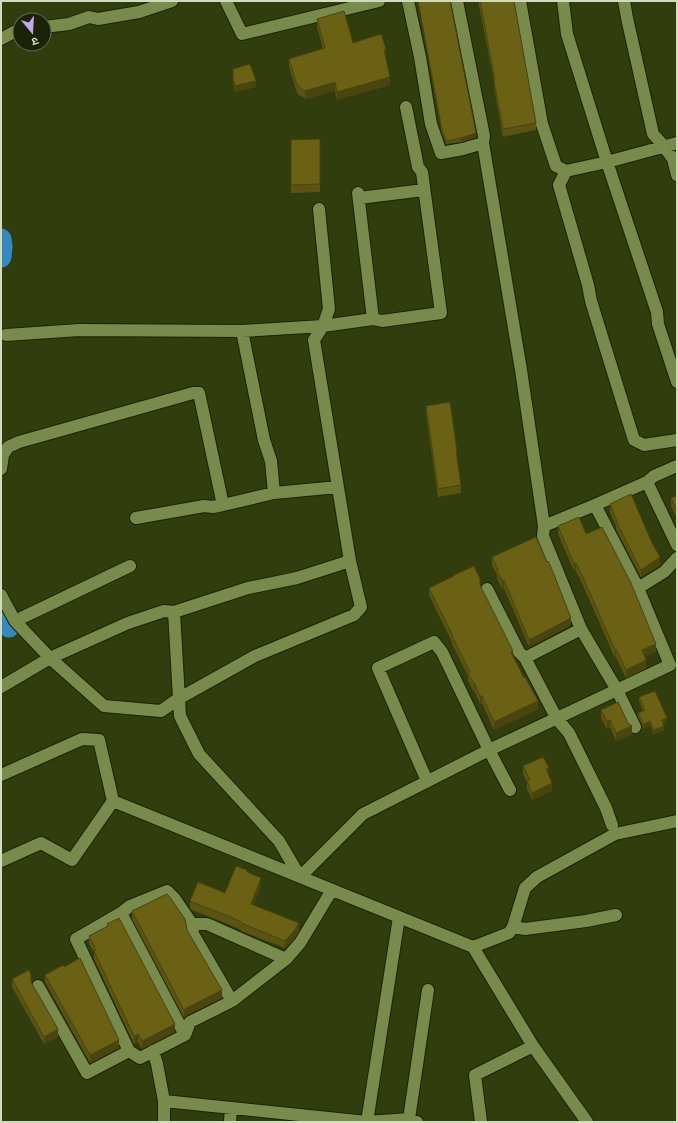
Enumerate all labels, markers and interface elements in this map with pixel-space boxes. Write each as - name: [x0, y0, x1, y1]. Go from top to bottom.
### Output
- north arrow: [12, 12, 52, 52]
- text: उ: [30, 35, 40, 48]

